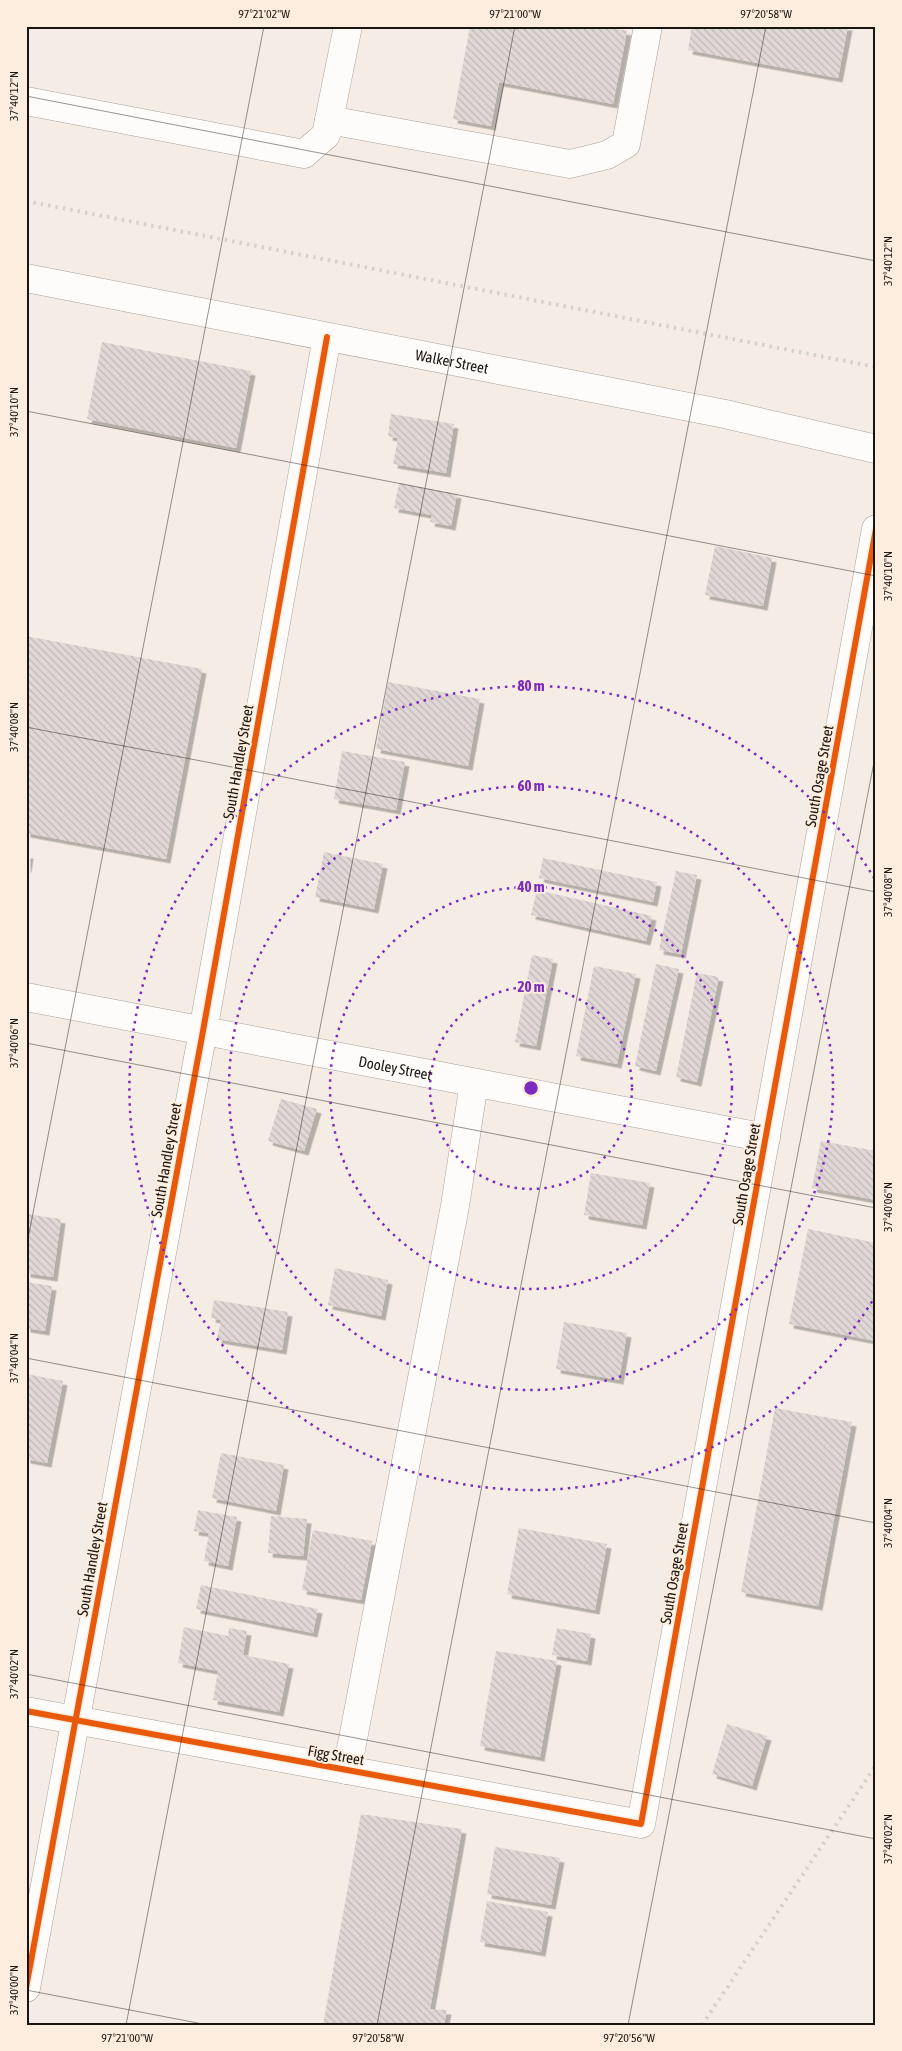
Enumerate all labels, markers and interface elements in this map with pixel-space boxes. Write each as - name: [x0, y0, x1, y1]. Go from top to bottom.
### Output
- text: 97°21'02"W: [238, 7, 290, 21]
- text: 97°21'00"W: [489, 7, 541, 21]
- text: 97°20'58"W: [740, 7, 792, 21]
- text: 37°40'12"N: [7, 71, 21, 121]
- text: 37°40'12"N: [881, 236, 895, 286]
- street label: Walker Street: [414, 345, 490, 376]
- text: 37°40'10"N: [7, 387, 21, 437]
- text: 37°40'10"N: [881, 551, 895, 601]
- text: 80 m: [518, 677, 545, 694]
- text: 37°40'08"N: [7, 702, 21, 752]
- street label: South Handley Street: [220, 703, 256, 821]
- street label: South Osage Street: [802, 724, 836, 828]
- text: 60 m: [518, 777, 545, 794]
- text: 37°40'08"N: [881, 867, 895, 917]
- text: 40 m: [517, 878, 545, 895]
- text: 20 m: [518, 978, 545, 995]
- text: 37°40'06"N: [7, 1018, 21, 1068]
- street label: Dooley Street: [357, 1052, 433, 1083]
- centre of rings: [522, 1079, 540, 1097]
- street label: South Handley Street: [148, 1101, 184, 1219]
- street label: South Osage Street: [729, 1122, 763, 1226]
- text: 37°40'06"N: [881, 1182, 895, 1232]
- text: 37°40'04"N: [7, 1333, 21, 1383]
- text: 37°40'04"N: [881, 1498, 895, 1548]
- street label: South Handley Street: [74, 1500, 110, 1618]
- street label: South Osage Street: [657, 1521, 691, 1625]
- text: 37°40'02"N: [7, 1649, 21, 1699]
- street label: Figg Street: [306, 1742, 366, 1768]
- text: 37°40'02"N: [881, 1814, 895, 1864]
- text: 37°40'00"N: [7, 1965, 21, 2015]
- text: 97°21'00"W: [101, 2031, 153, 2045]
- text: 97°20'58"W: [352, 2031, 404, 2045]
- text: 97°20'56"W: [603, 2031, 655, 2045]

